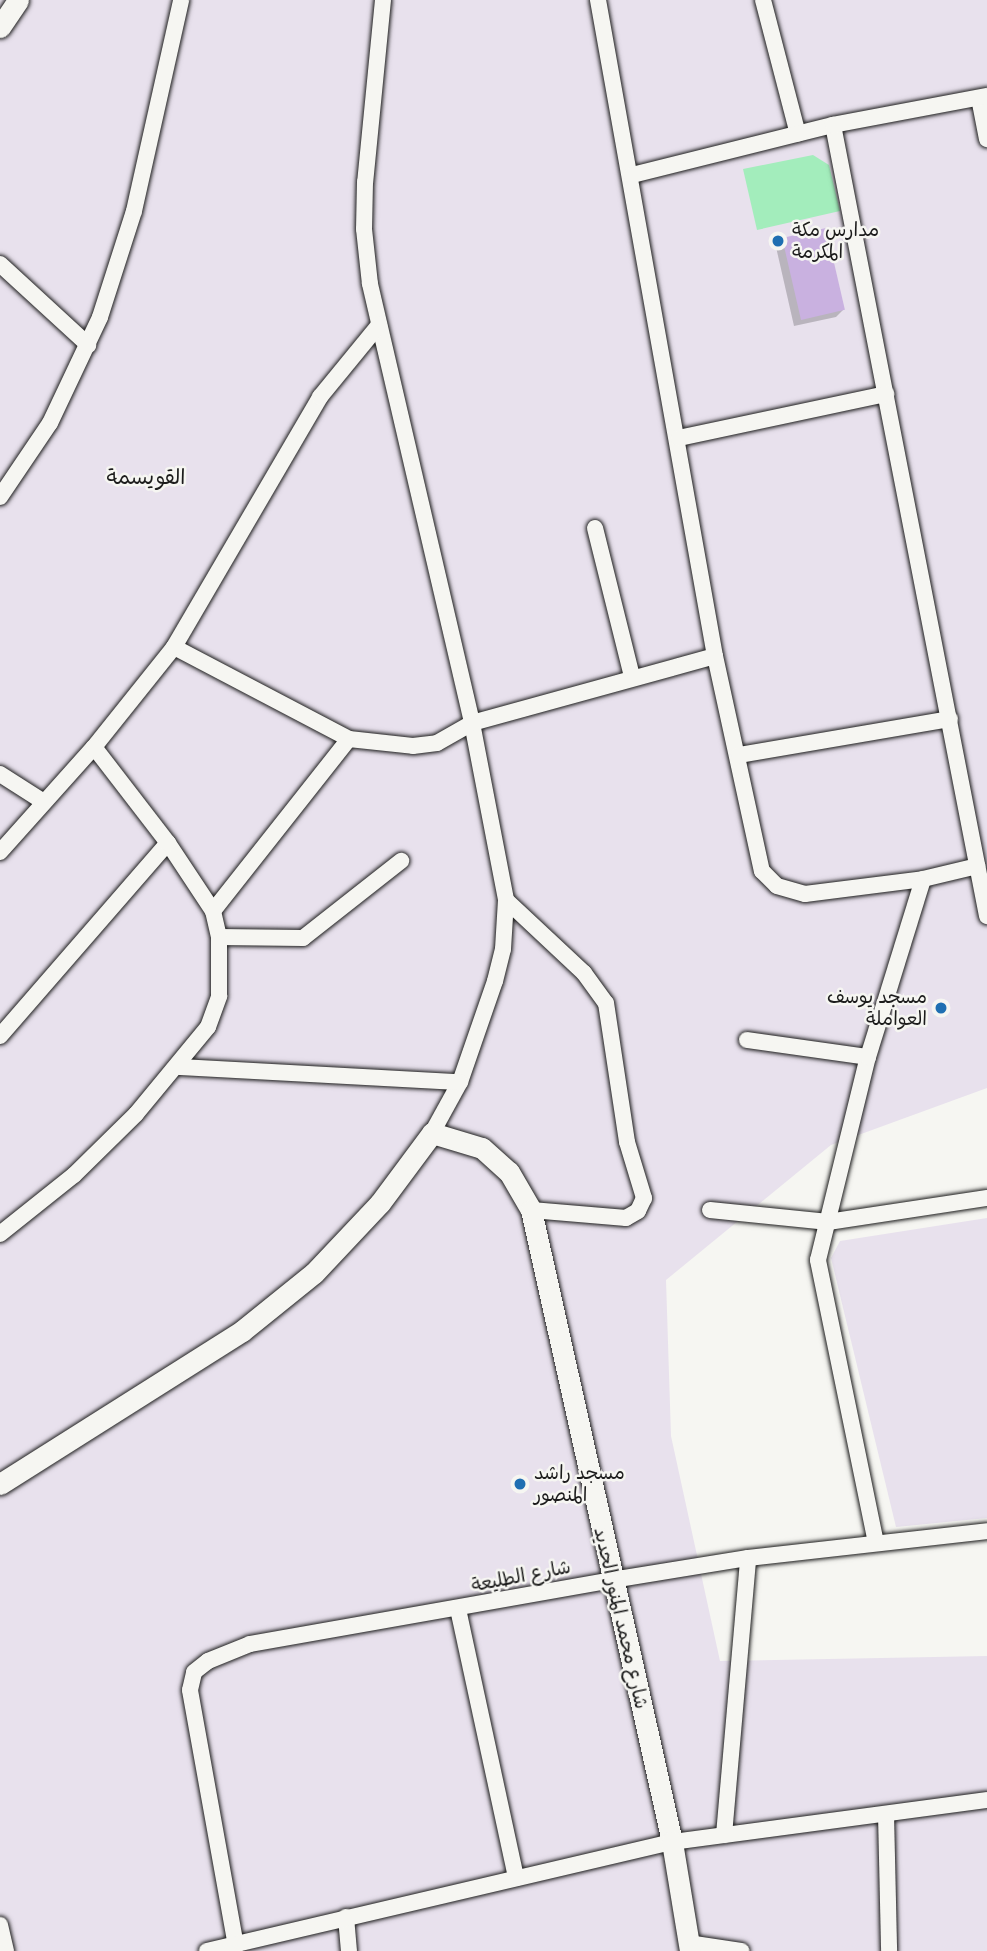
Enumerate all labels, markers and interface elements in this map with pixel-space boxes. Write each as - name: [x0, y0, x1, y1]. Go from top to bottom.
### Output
- place label: مدارس مكة المكرمة: [792, 219, 879, 263]
- marker: مدارس مكة المكرمة: [770, 233, 786, 249]
- district label: القويسمة: [106, 464, 186, 490]
- place label: مسجد يوسف العواملة: [827, 986, 927, 1030]
- marker: مسجد يوسف العواملة: [933, 1000, 949, 1016]
- place label: مسجد راشد المنصور: [534, 1462, 625, 1506]
- marker: مسجد راشد المنصور: [512, 1476, 528, 1492]
- street label: شارع محمد المنور الحديد: [589, 1525, 653, 1711]
- street label: شارع الطليعة: [469, 1555, 573, 1597]

